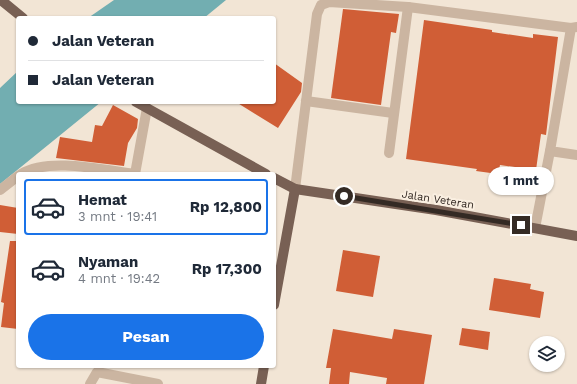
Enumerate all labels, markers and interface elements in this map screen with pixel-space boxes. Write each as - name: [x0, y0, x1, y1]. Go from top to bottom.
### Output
- text: Jalan Veteran: [52, 32, 154, 50]
- text: Jalan Veteran: [52, 71, 154, 89]
- callout: 1 mnt: [488, 167, 554, 195]
- text: 1 mnt: [503, 173, 539, 188]
- route start: [335, 187, 353, 205]
- street label: Jalan Veteran: [401, 187, 475, 212]
- icon: car: [30, 189, 66, 225]
- text: Hemat: [78, 191, 127, 209]
- text: Rp 12,800: [190, 198, 262, 216]
- text: 3 mnt · 19:41: [78, 209, 157, 224]
- route end: [512, 216, 530, 234]
- icon: car: [30, 251, 66, 287]
- text: Nyaman: [78, 253, 138, 271]
- text: Rp 17,300: [192, 260, 262, 278]
- text: 4 mnt · 19:42: [78, 271, 160, 286]
- button: Pesan: [28, 314, 264, 360]
- map controls: [529, 336, 565, 372]
- button: layers: [529, 336, 565, 372]

